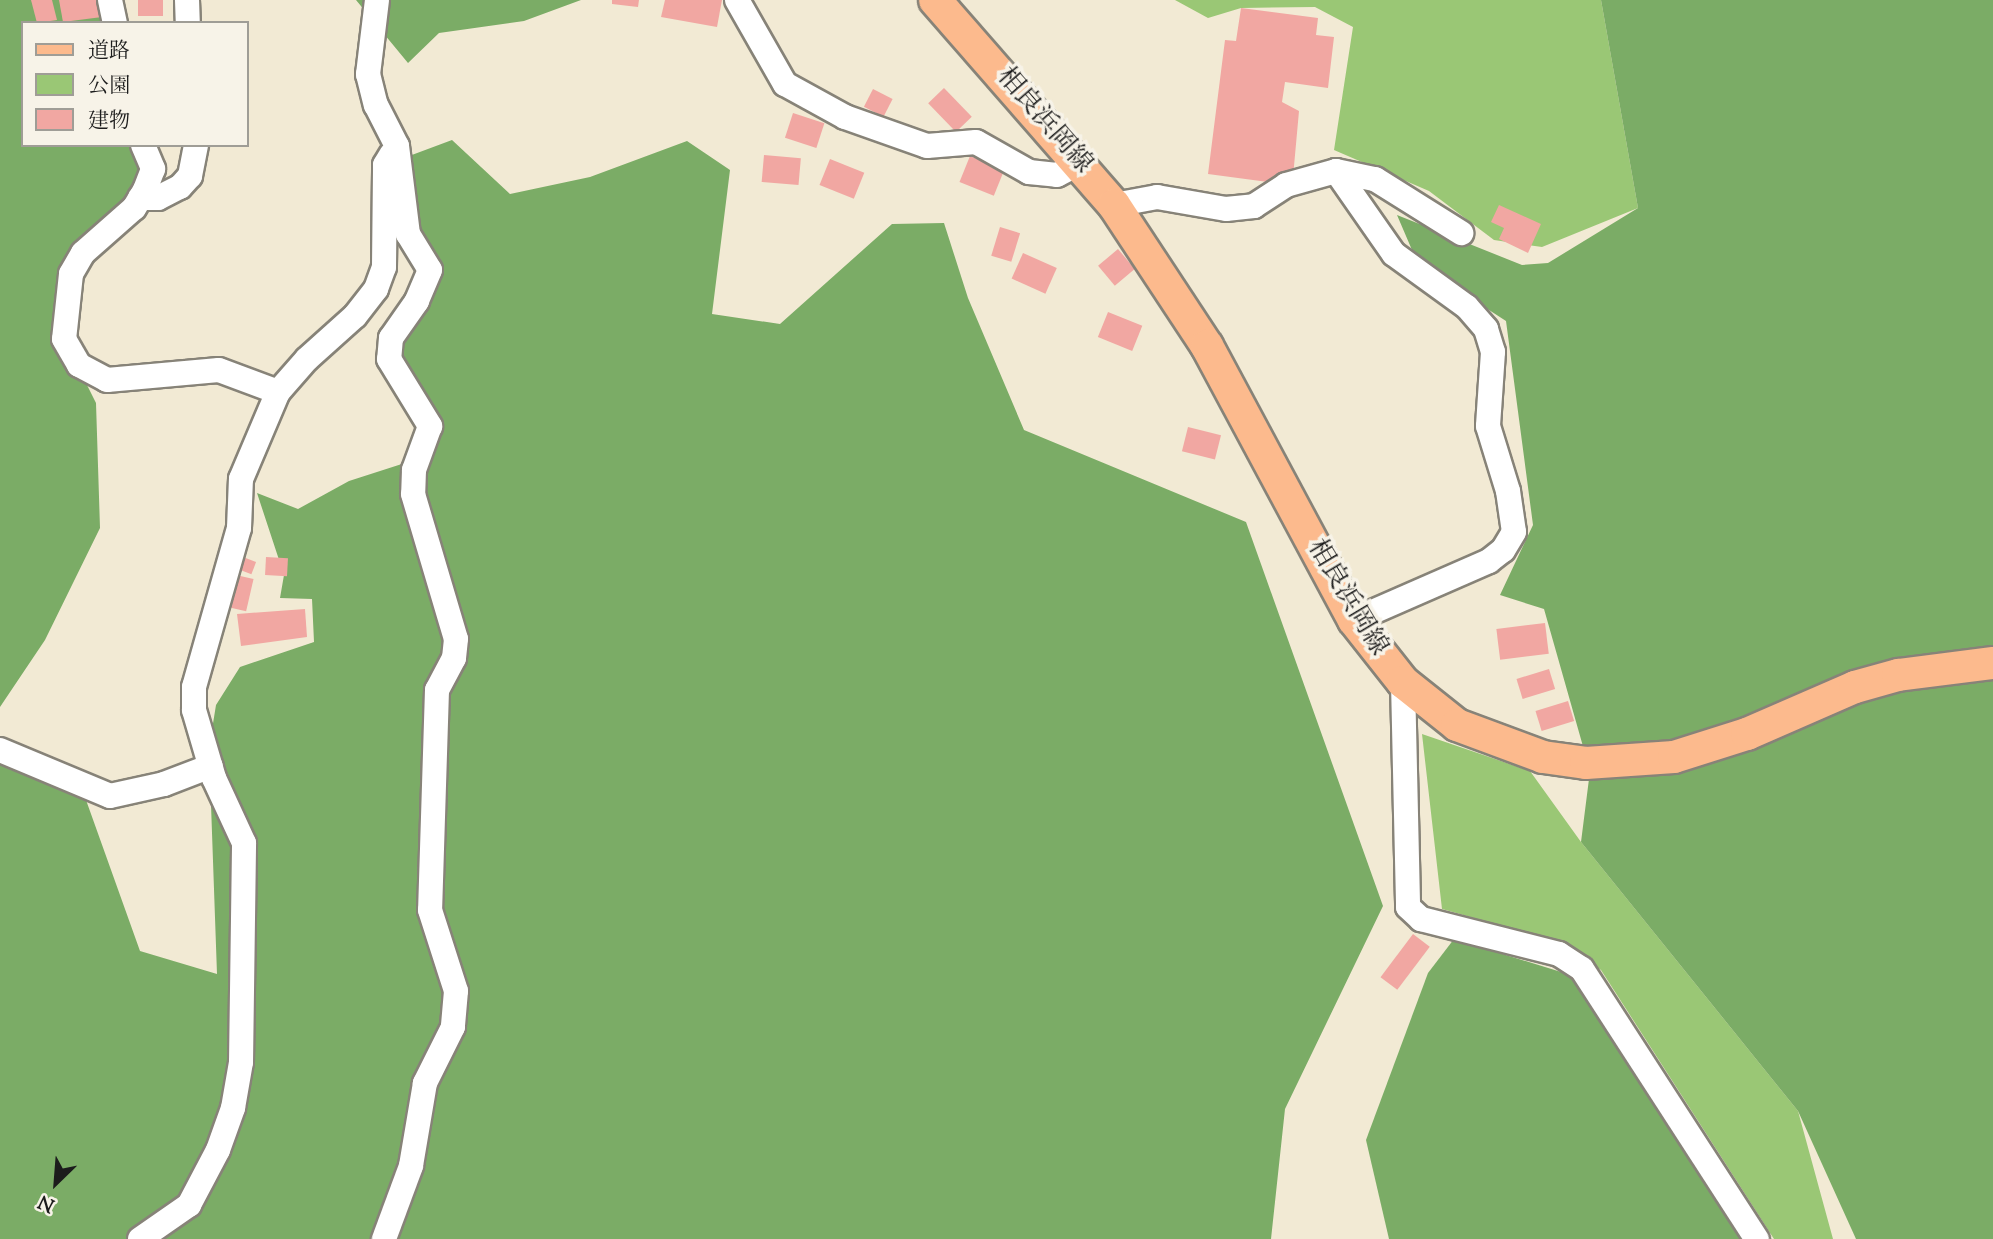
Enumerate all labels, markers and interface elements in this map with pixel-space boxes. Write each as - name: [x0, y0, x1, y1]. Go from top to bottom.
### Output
- legend: [21, 21, 248, 147]
- text: 道路: [88, 37, 130, 67]
- street label: 相良浜岡線: [990, 62, 1098, 180]
- text: 公園: [88, 72, 130, 102]
- text: 建物: [88, 107, 130, 137]
- street label: 相良浜岡線: [1300, 534, 1394, 662]
- north arrow: [21, 1148, 91, 1218]
- text: N: [34, 1187, 60, 1218]

